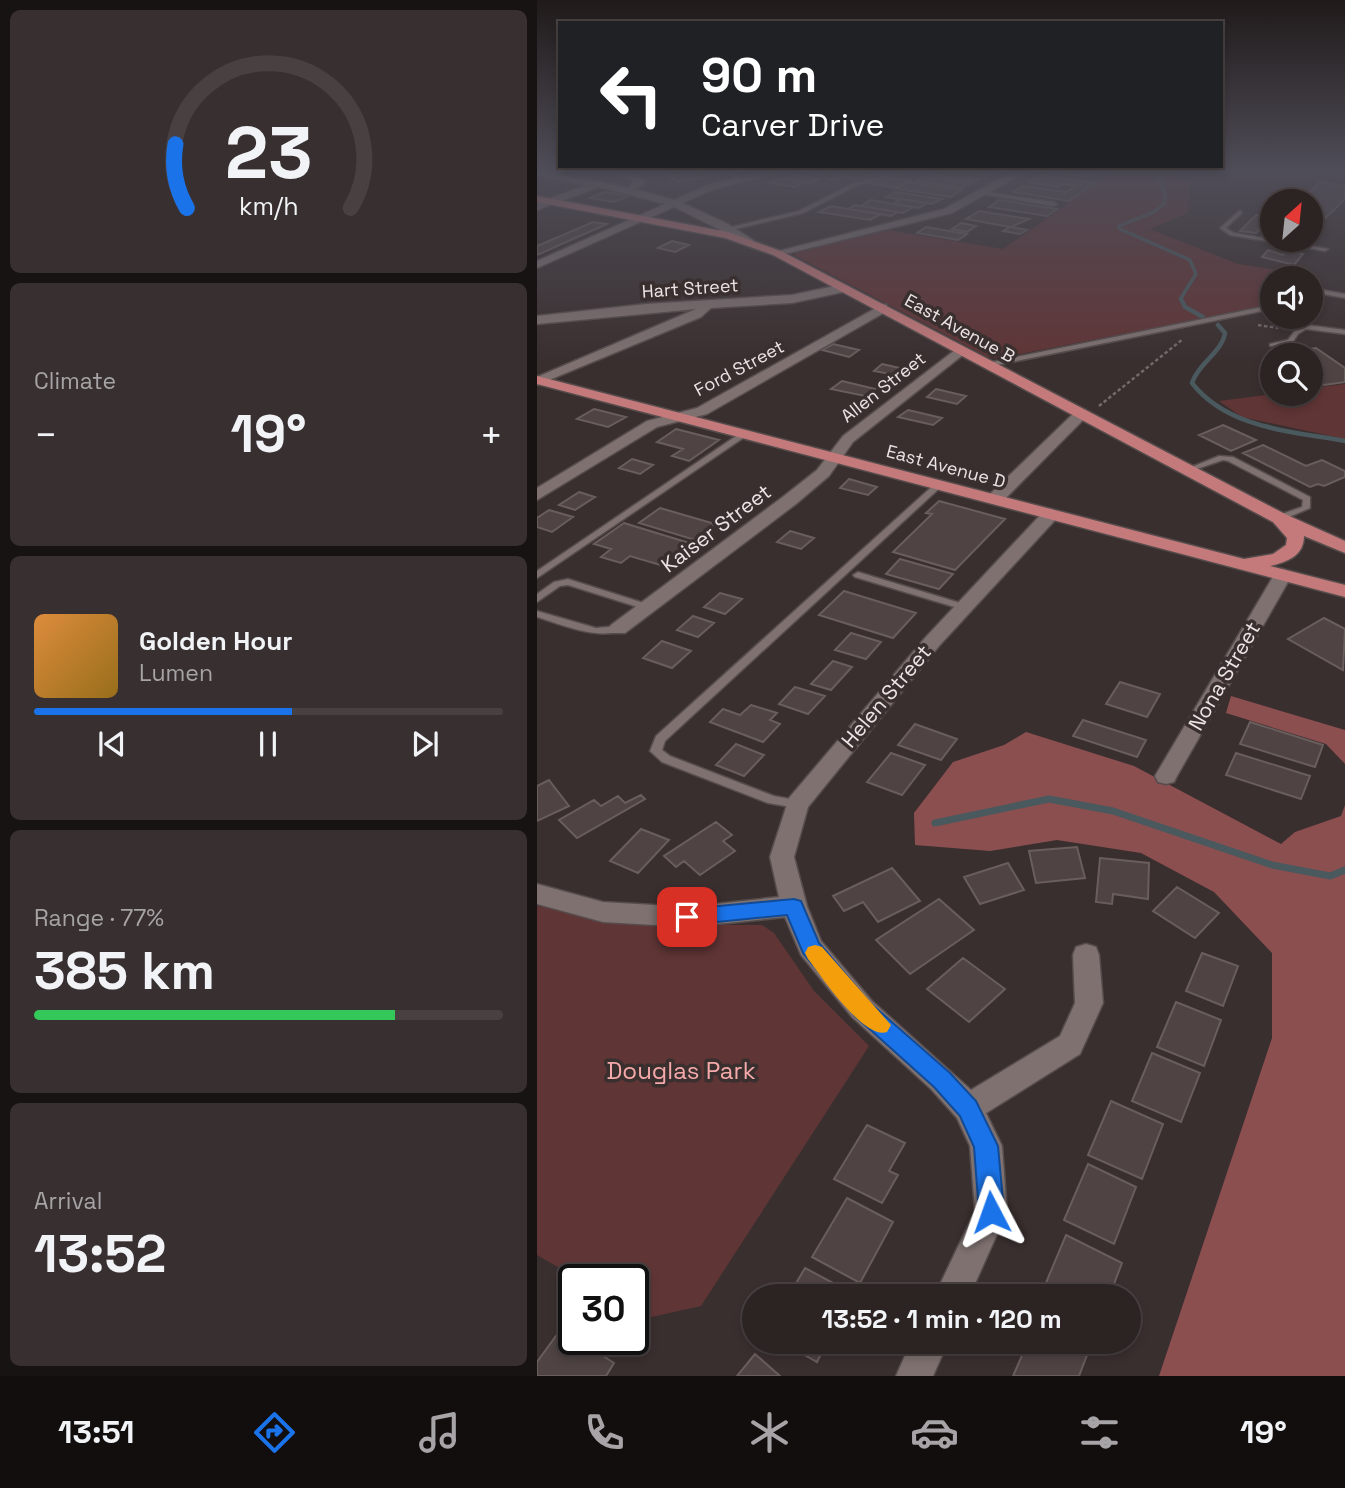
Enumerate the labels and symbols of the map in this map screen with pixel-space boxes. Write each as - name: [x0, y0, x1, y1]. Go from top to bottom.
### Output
- north arrow: [1260, 189, 1323, 252]
- street label: Hart Street: [641, 273, 739, 303]
- street label: East Avenue B: [901, 288, 1019, 368]
- street label: Ford Street: [690, 335, 788, 401]
- street label: Allen Street: [836, 347, 930, 427]
- street label: East Avenue D: [884, 439, 1008, 493]
- street label: Kaiser Street: [656, 478, 776, 578]
- street label: Nona Street: [1182, 617, 1266, 735]
- street label: Helen Street: [835, 639, 937, 753]
- pin: [657, 887, 717, 947]
- park label: Douglas Park: [606, 1055, 756, 1086]
- position arrow: [954, 1175, 1028, 1249]
- speed limit sign: 30: [558, 1264, 649, 1355]

